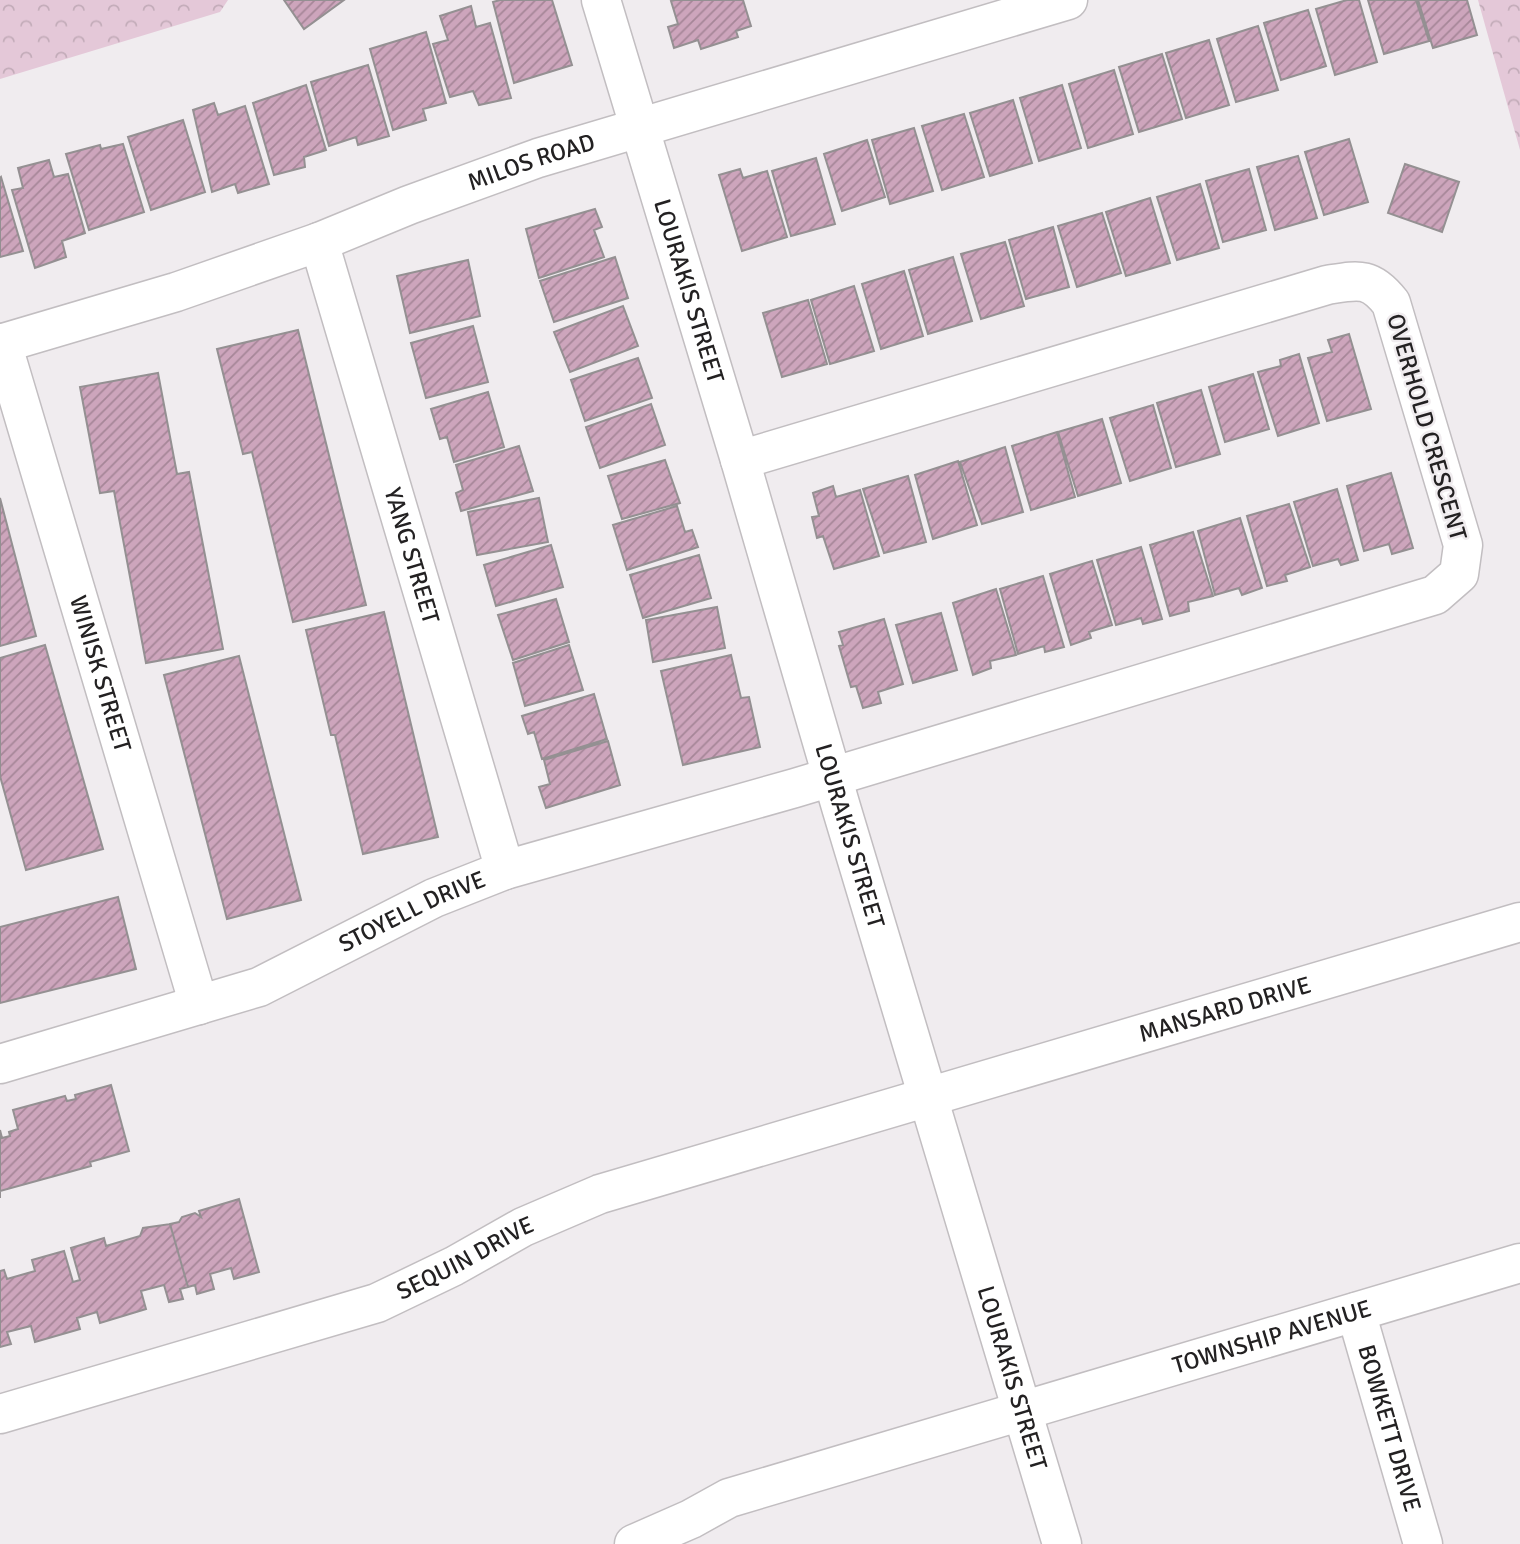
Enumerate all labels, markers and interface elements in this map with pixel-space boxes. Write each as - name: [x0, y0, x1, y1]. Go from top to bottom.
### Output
- street label: MILOS ROAD: [463, 127, 598, 197]
- street label: LOURAKIS STREET: [647, 195, 731, 387]
- street label: OVERHOLD CRESCENT: [1380, 310, 1474, 544]
- street label: YANG STREET: [378, 484, 446, 627]
- street label: WINISK STREET: [63, 592, 138, 756]
- street label: LOURAKIS STREET: [808, 740, 891, 932]
- street label: STOYELL DRIVE: [334, 864, 490, 959]
- street label: MANSARD DRIVE: [1135, 970, 1314, 1049]
- street label: SEQUIN DRIVE: [391, 1209, 538, 1306]
- street label: LOURAKIS STREET: [970, 1282, 1054, 1474]
- street label: TOWNSHIP AVENUE: [1169, 1293, 1375, 1380]
- street label: BOWKETT DRIVE: [1351, 1341, 1428, 1515]

